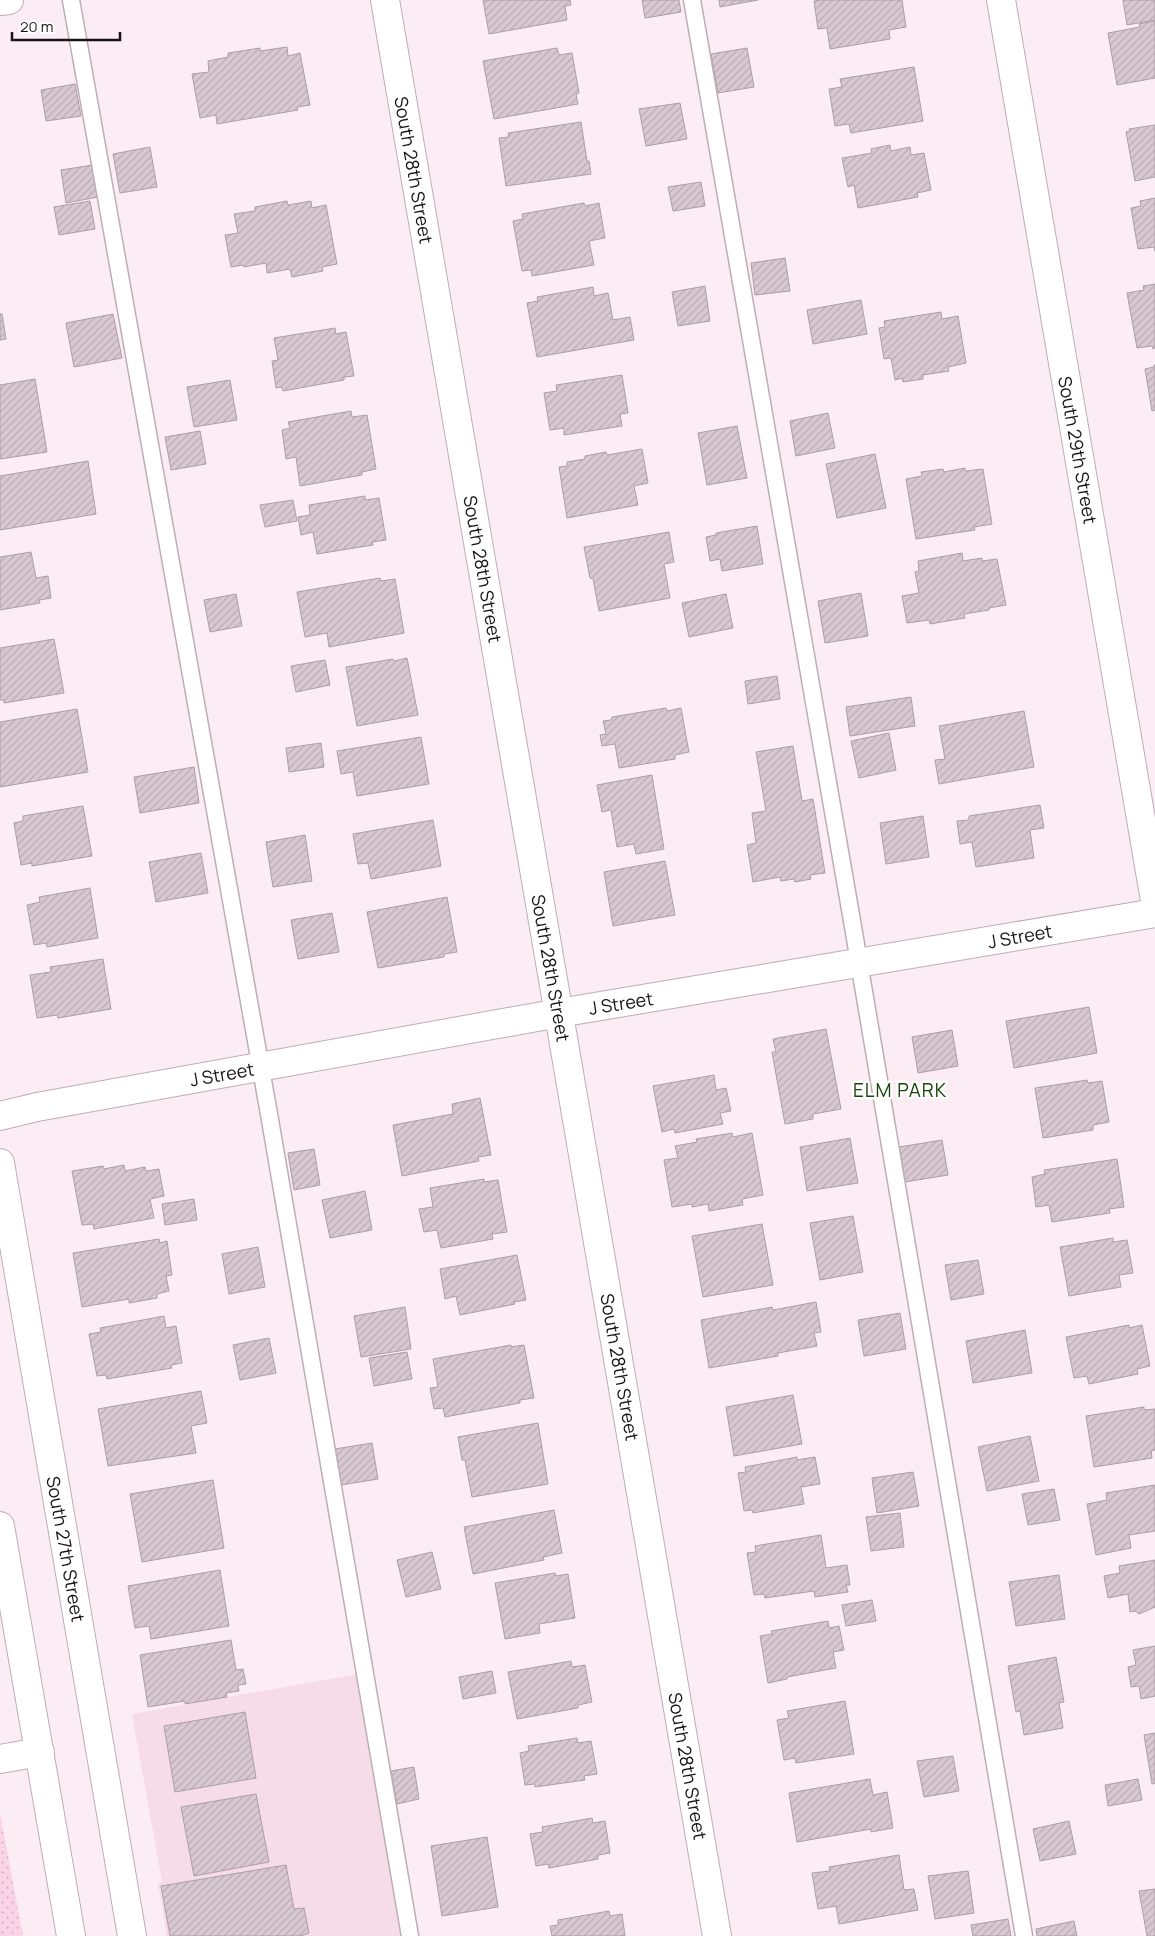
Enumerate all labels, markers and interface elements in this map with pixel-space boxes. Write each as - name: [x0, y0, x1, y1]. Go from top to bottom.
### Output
- scale bar: [12, 10, 120, 42]
- text: 20 m: [20, 16, 53, 37]
- street label: South 28th Street: [389, 95, 439, 245]
- street label: South 29th Street: [1053, 374, 1103, 526]
- street label: South 28th Street: [458, 494, 508, 644]
- street label: South 28th Street: [526, 893, 576, 1043]
- street label: J Street: [986, 919, 1054, 953]
- street label: J Street: [587, 986, 655, 1020]
- street label: J Street: [188, 1057, 256, 1091]
- district label: ELM PARK: [853, 1077, 947, 1103]
- street label: South 28th Street: [595, 1292, 645, 1442]
- street label: South 27th Street: [41, 1474, 91, 1624]
- street label: South 28th Street: [663, 1691, 713, 1841]

